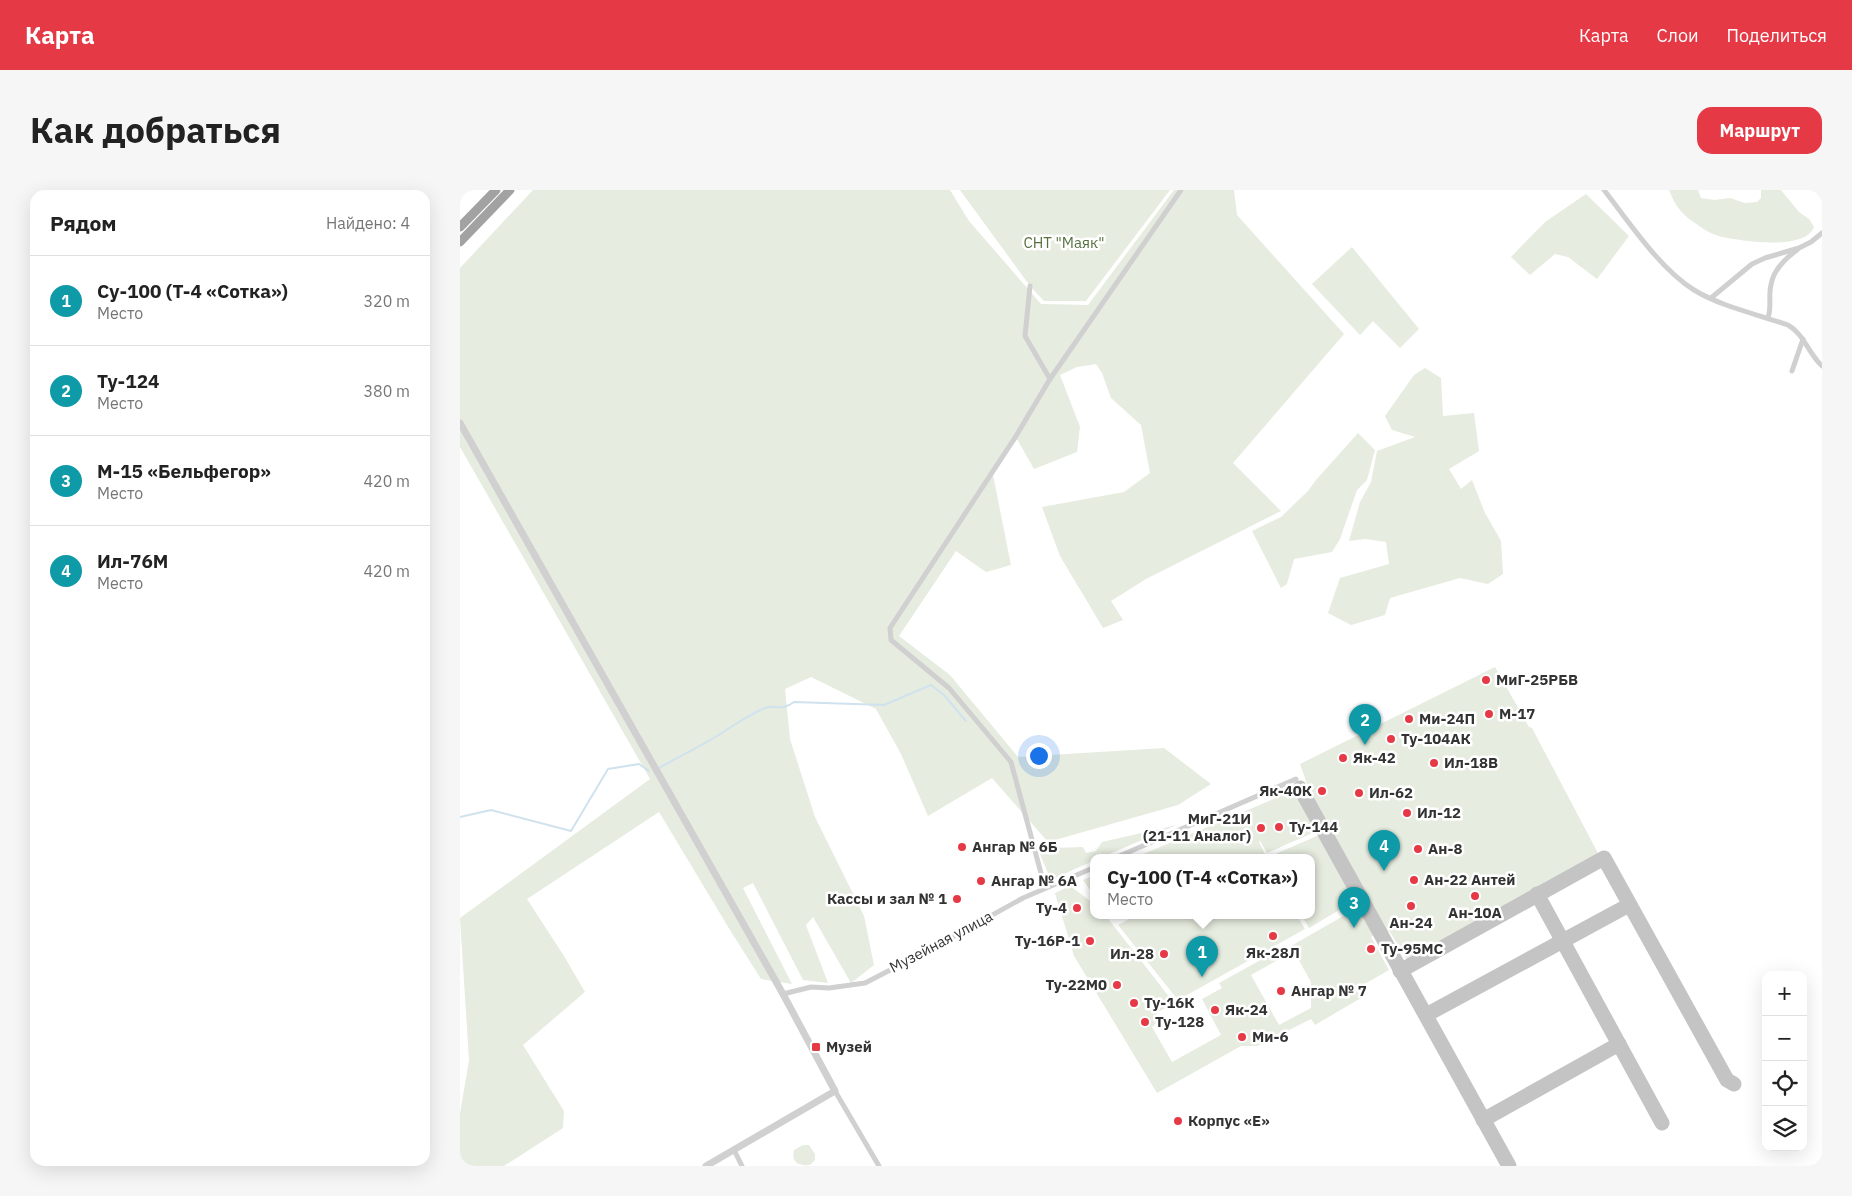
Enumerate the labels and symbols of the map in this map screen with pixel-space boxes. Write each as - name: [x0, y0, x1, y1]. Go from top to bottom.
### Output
- park label: СНТ "Маяк": [1023, 233, 1105, 252]
- place label: МиГ-25РБВ: [1496, 670, 1578, 689]
- marker: МиГ-25РБВ: [1480, 674, 1492, 686]
- pin: 2: [1349, 704, 1381, 745]
- place label: М-17: [1499, 704, 1535, 723]
- marker: М-17: [1483, 708, 1495, 720]
- place label: Ми-24П: [1419, 709, 1475, 728]
- marker: Ми-24П: [1403, 713, 1415, 725]
- place label: Ту-104АК: [1401, 729, 1471, 748]
- marker: Ту-104АК: [1385, 733, 1397, 745]
- your location: [1026, 743, 1052, 769]
- place label: Як-42: [1353, 748, 1396, 767]
- marker: Як-42: [1337, 752, 1349, 764]
- place label: Ил-18В: [1444, 753, 1498, 772]
- marker: Ил-18В: [1428, 757, 1440, 769]
- place label: Як-40К: [1259, 781, 1312, 800]
- place label: Ил-62: [1369, 783, 1413, 802]
- marker: Як-40К: [1316, 785, 1328, 797]
- marker: Ил-62: [1353, 787, 1365, 799]
- place label: Ил-12: [1417, 803, 1461, 822]
- marker: Ил-12: [1401, 807, 1413, 819]
- place label: МиГ-21И (21-11 Аналог): [1143, 809, 1251, 845]
- place label: Ту-144: [1289, 817, 1338, 836]
- marker: Ту-144: [1273, 821, 1285, 833]
- marker: МиГ-21И (21-11 Аналог): [1255, 822, 1267, 834]
- pin: 4: [1368, 830, 1400, 871]
- place label: Ангар № 6Б: [972, 837, 1058, 856]
- place label: Ан-8: [1428, 839, 1463, 858]
- marker: Ангар № 6Б: [956, 841, 968, 853]
- marker: Ан-8: [1412, 843, 1424, 855]
- place label: Ан-22 Антей: [1424, 870, 1515, 889]
- place label: Ангар № 6А: [991, 871, 1077, 890]
- marker: Ан-22 Антей: [1408, 874, 1420, 886]
- marker: Ангар № 6А: [975, 875, 987, 887]
- pin: 3: [1338, 887, 1370, 928]
- place label: Кассы и зал № 1: [827, 889, 947, 908]
- marker: Ан-10А: [1469, 890, 1481, 902]
- marker: Кассы и зал № 1: [951, 893, 963, 905]
- place label: Ту-4: [1036, 898, 1067, 917]
- marker: Ан-24: [1405, 900, 1417, 912]
- marker: Ту-4: [1071, 902, 1083, 914]
- place label: Ан-10А: [1448, 903, 1502, 922]
- street label: Музейная улица: [886, 906, 996, 977]
- place label: Ан-24: [1389, 913, 1433, 932]
- marker: Як-28Л: [1267, 930, 1279, 942]
- place label: Ту-16Р-1: [1015, 931, 1080, 950]
- marker: Ту-16Р-1: [1084, 935, 1096, 947]
- pin: 1: [1186, 936, 1218, 977]
- place label: Ту-95МС: [1381, 939, 1444, 958]
- place label: Як-28Л: [1246, 943, 1300, 962]
- marker: Ту-95МС: [1365, 943, 1377, 955]
- place label: Ил-28: [1110, 944, 1154, 963]
- marker: Ил-28: [1158, 948, 1170, 960]
- place label: Ту-22М0: [1045, 975, 1107, 994]
- marker: Ту-22М0: [1111, 979, 1123, 991]
- place label: Ангар № 7: [1291, 981, 1367, 1000]
- marker: Ангар № 7: [1275, 985, 1287, 997]
- place label: Ту-16К: [1144, 993, 1194, 1012]
- marker: Ту-16К: [1128, 997, 1140, 1009]
- place label: Як-24: [1225, 1000, 1268, 1019]
- marker: Як-24: [1209, 1004, 1221, 1016]
- place label: Ту-128: [1155, 1012, 1204, 1031]
- marker: Ту-128: [1139, 1016, 1151, 1028]
- place label: Ми-6: [1252, 1027, 1289, 1046]
- marker: Ми-6: [1236, 1031, 1248, 1043]
- place label: Музей: [826, 1037, 872, 1056]
- marker: Музей: [810, 1041, 822, 1053]
- place label: Корпус «Е»: [1188, 1111, 1270, 1130]
- marker: Корпус «Е»: [1172, 1115, 1184, 1127]

